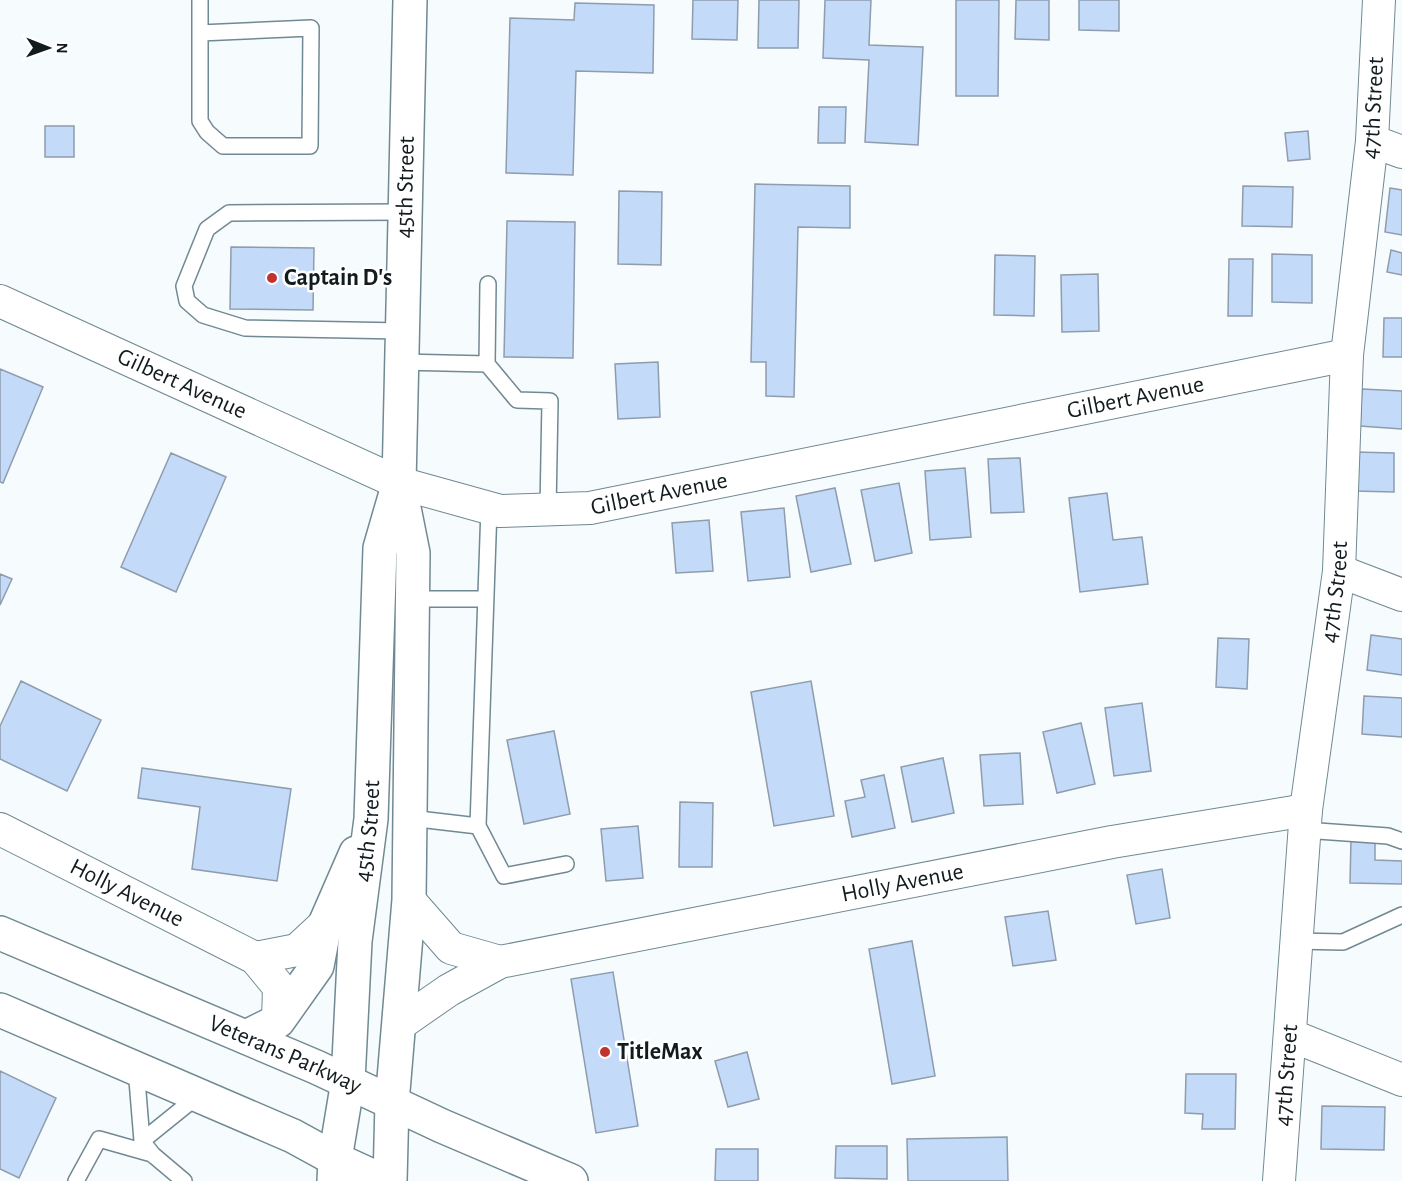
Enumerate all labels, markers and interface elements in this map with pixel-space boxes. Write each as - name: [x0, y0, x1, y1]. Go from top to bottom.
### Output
- north arrow: [18, 18, 78, 78]
- text: N: [54, 43, 70, 54]
- street label: 47th Street: [1358, 56, 1388, 160]
- street label: 45th Street: [393, 136, 419, 239]
- place label: Captain D's: [284, 266, 392, 290]
- marker: Captain D's: [265, 271, 279, 285]
- street label: Gilbert Avenue: [114, 344, 250, 424]
- street label: Gilbert Avenue: [1065, 372, 1206, 423]
- street label: Gilbert Avenue: [589, 468, 730, 520]
- street label: 47th Street: [1317, 540, 1352, 644]
- street label: 45th Street: [351, 779, 384, 883]
- street label: Holly Avenue: [66, 854, 187, 932]
- street label: Holly Avenue: [839, 859, 966, 907]
- street label: Veterans Parkway: [205, 1011, 365, 1099]
- street label: 47th Street: [1271, 1023, 1302, 1127]
- place label: TitleMax: [617, 1040, 703, 1064]
- marker: TitleMax: [598, 1045, 612, 1059]

